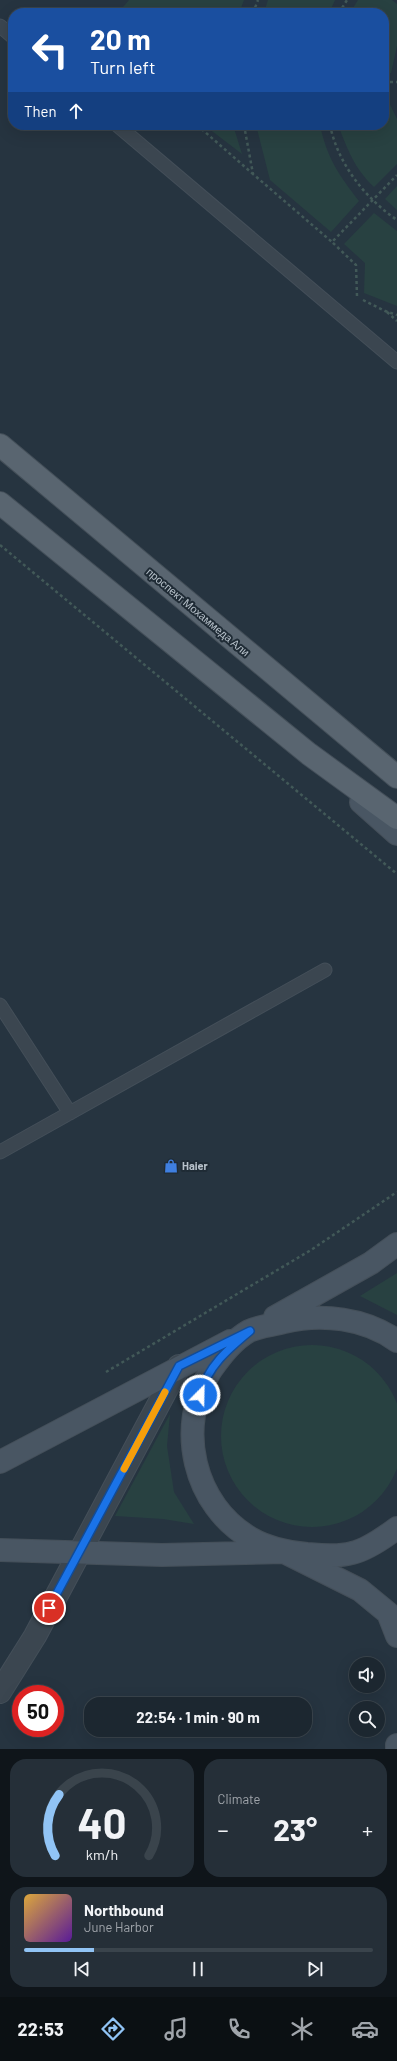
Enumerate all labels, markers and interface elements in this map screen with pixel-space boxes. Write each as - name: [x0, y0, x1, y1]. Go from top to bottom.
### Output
- text: 20 m: [90, 22, 151, 56]
- icon: left: [24, 24, 76, 76]
- text: Turn left: [90, 56, 156, 78]
- icon: ahead: [65, 100, 87, 122]
- text: Then: [24, 102, 57, 120]
- street label: проспект Мохаммеда Али: [144, 565, 252, 658]
- shop icon: Haier: [163, 1158, 179, 1174]
- place label: Haier: [182, 1159, 209, 1172]
- position arrow: [179, 1374, 221, 1416]
- pin: [32, 1591, 66, 1625]
- icon: arrive: [38, 1597, 60, 1619]
- map controls: [349, 1657, 385, 1737]
- button: sound: [349, 1657, 385, 1693]
- speed limit sign: 50: [12, 1685, 64, 1737]
- button: search: [349, 1701, 385, 1737]
- text: 22:54 · 1 min · 90 m: [136, 1708, 260, 1726]
- text: Climate: [218, 1791, 261, 1807]
- text: 40: [77, 1797, 126, 1847]
- text: 23°: [273, 1811, 317, 1847]
- text: −: [218, 1816, 229, 1842]
- text: +: [362, 1816, 373, 1842]
- text: km/h: [86, 1846, 118, 1863]
- text: Northbound: [84, 1901, 164, 1919]
- text: June Harbor: [84, 1919, 154, 1935]
- icon: previous: [71, 1958, 93, 1980]
- icon: pause: [187, 1958, 209, 1980]
- icon: next: [304, 1958, 326, 1980]
- icon: directions: [99, 2015, 127, 2043]
- icon: music: [162, 2015, 190, 2043]
- icon: phone: [225, 2015, 253, 2043]
- icon: climate: [288, 2015, 316, 2043]
- icon: car: [351, 2015, 379, 2043]
- text: 22:53: [18, 2018, 64, 2040]

